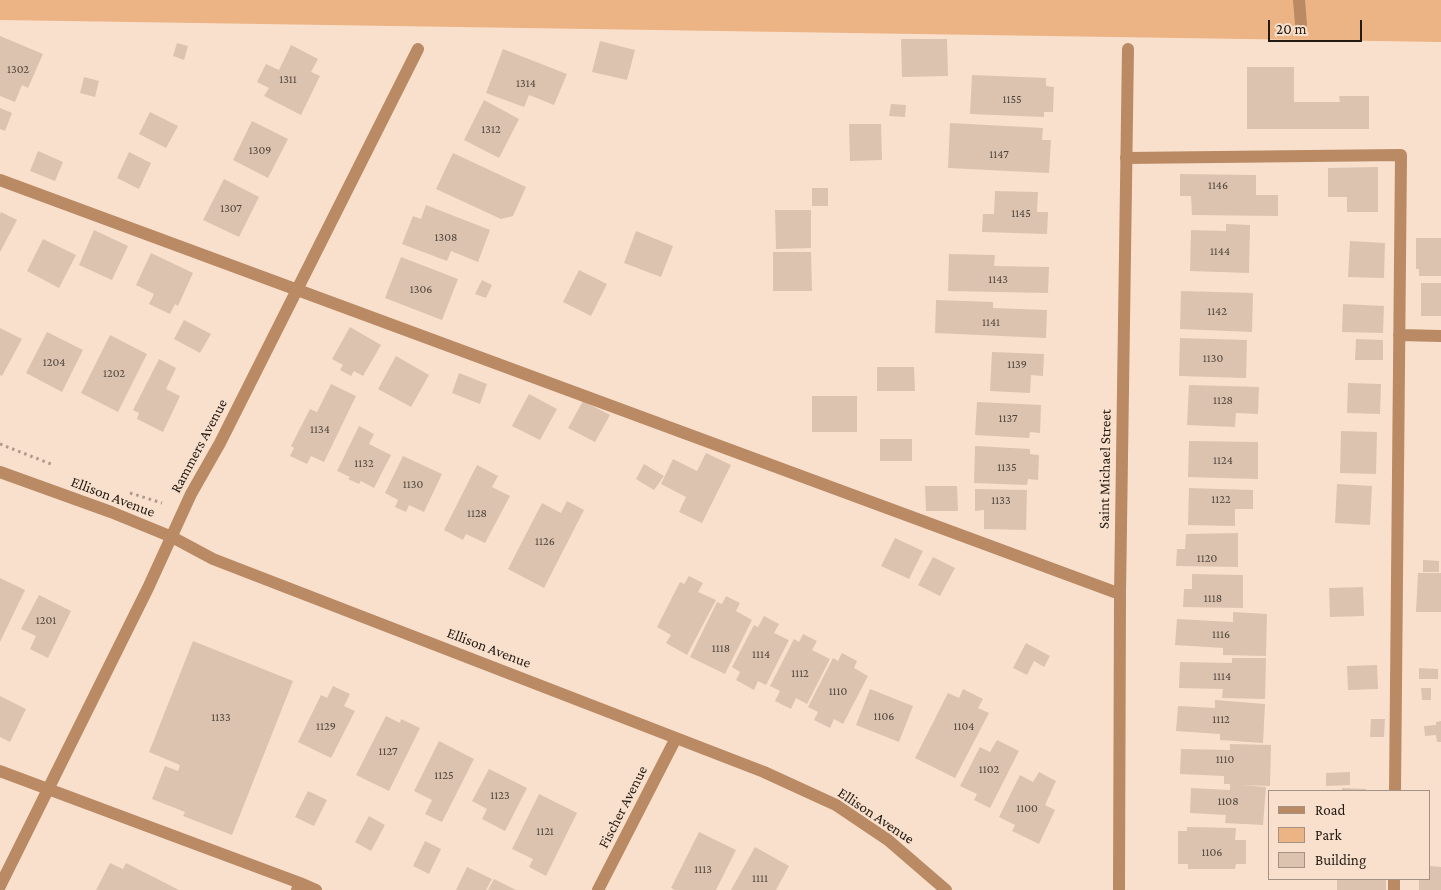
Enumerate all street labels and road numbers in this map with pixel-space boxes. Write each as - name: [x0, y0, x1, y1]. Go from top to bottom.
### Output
- street label: Rammers Avenue: [167, 396, 231, 496]
- street label: Saint Michael Street: [1095, 409, 1115, 529]
- street label: Ellison Avenue: [69, 473, 157, 521]
- street label: Ellison Avenue: [445, 624, 533, 672]
- street label: Fischer Avenue: [594, 763, 652, 851]
- street label: Ellison Avenue: [834, 784, 918, 848]

